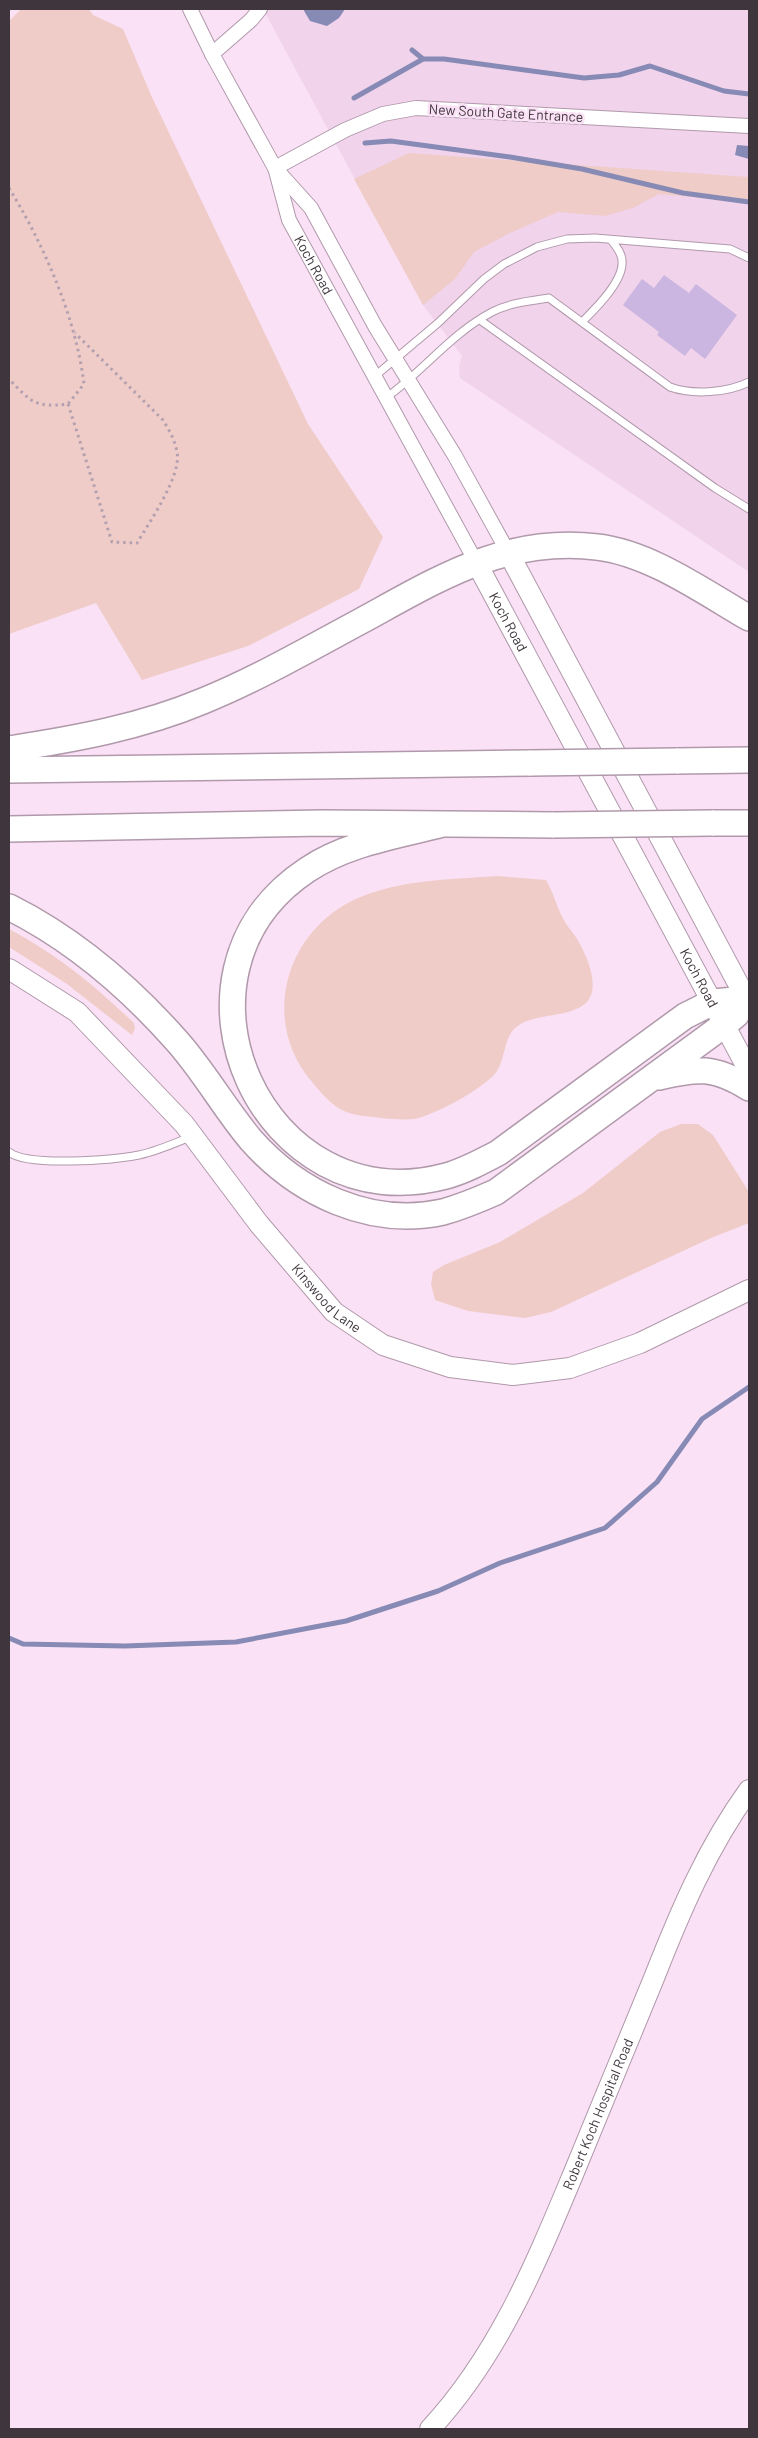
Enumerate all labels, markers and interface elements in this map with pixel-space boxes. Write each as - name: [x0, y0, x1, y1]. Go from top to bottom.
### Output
- street label: New South Gate Entrance: [428, 100, 584, 125]
- street label: Koch Road: [291, 232, 337, 297]
- street label: Koch Road: [486, 589, 531, 654]
- street label: Koch Road: [677, 945, 722, 1010]
- street label: Kinswood Lane: [288, 1260, 365, 1336]
- street label: Robert Koch Hospital Road: [559, 2036, 636, 2192]

